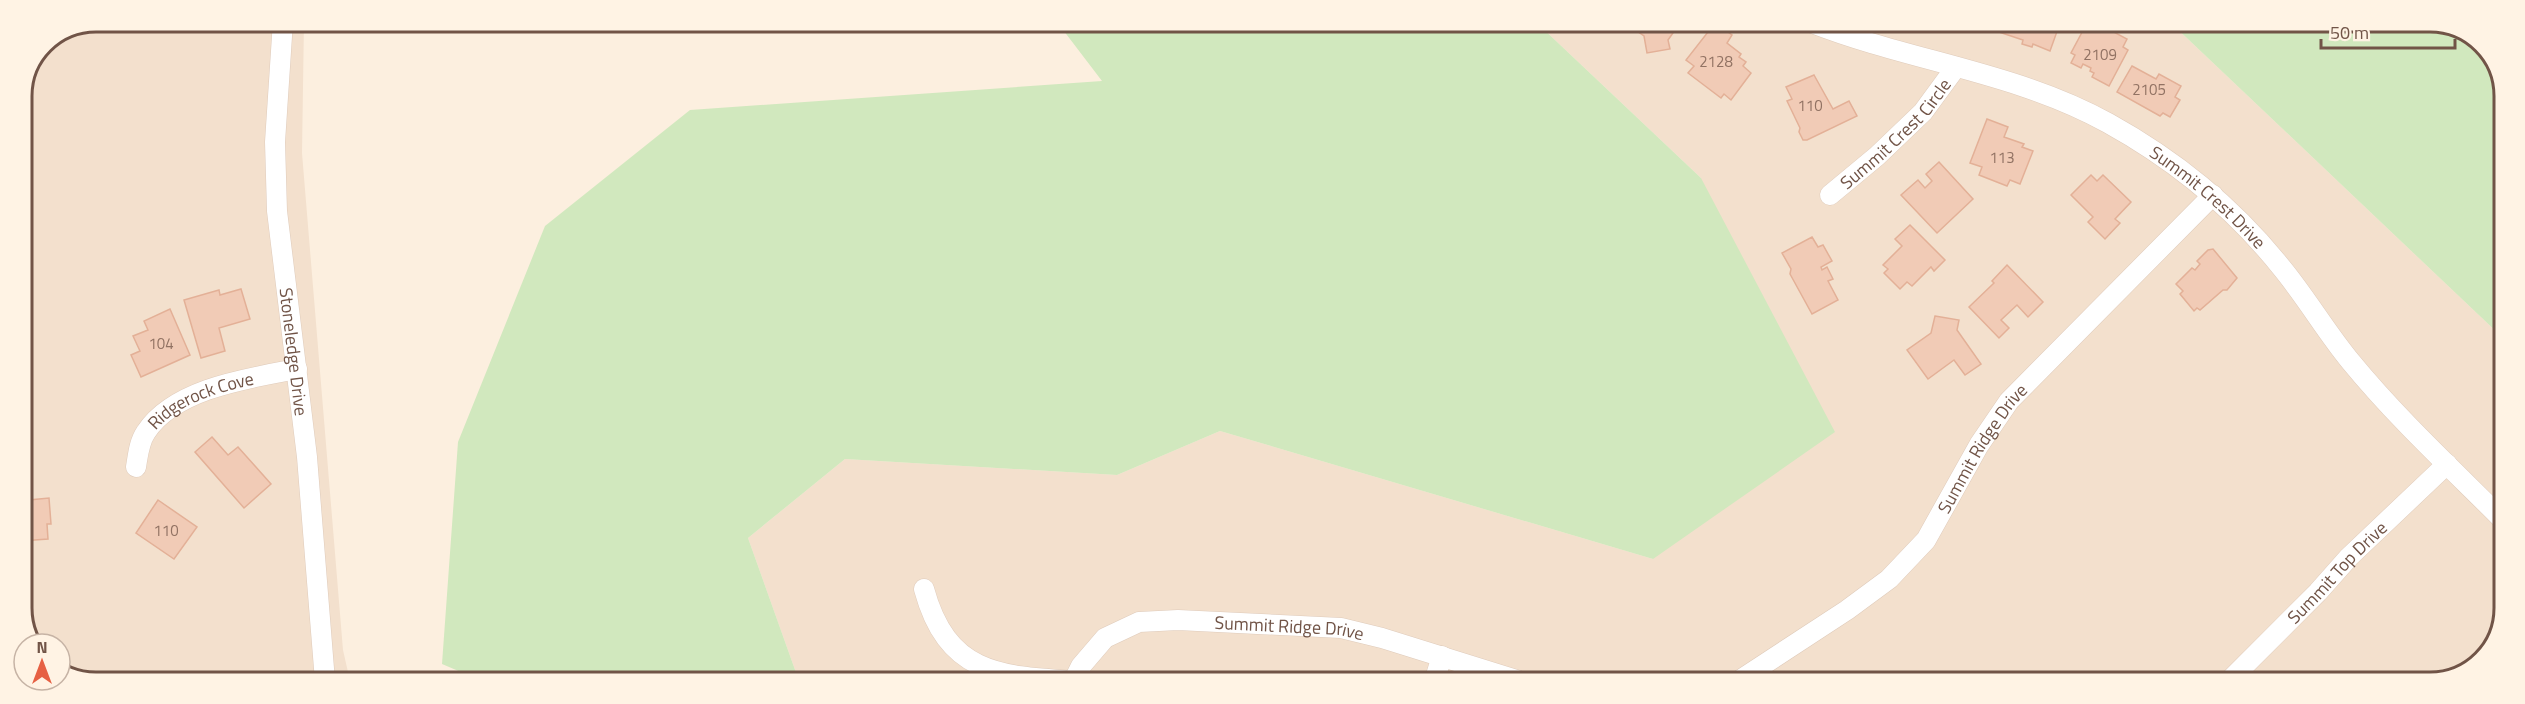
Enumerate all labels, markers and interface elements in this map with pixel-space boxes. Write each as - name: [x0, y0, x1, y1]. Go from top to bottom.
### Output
- scale bar: [2321, 12, 2454, 50]
- text: 50 m: [2330, 19, 2369, 46]
- house number: 2109: [2083, 43, 2117, 66]
- house number: 2128: [1699, 50, 1733, 73]
- street label: Summit Crest Circle: [1834, 72, 1957, 195]
- house number: 2105: [2132, 78, 2166, 101]
- house number: 110: [1797, 94, 1823, 117]
- street label: Summit Crest Drive: [2145, 139, 2273, 254]
- house number: 113: [1989, 146, 2015, 169]
- street label: Stoneledge Drive: [273, 286, 315, 417]
- house number: 104: [148, 332, 174, 355]
- street label: Ridgerock Cove: [140, 364, 256, 435]
- street label: Summit Ridge Drive: [1930, 377, 2033, 518]
- street label: Summit Top Drive: [2280, 514, 2393, 630]
- house number: 110: [153, 519, 179, 542]
- street label: Summit Ridge Drive: [1214, 608, 1367, 647]
- north arrow: [12, 632, 72, 692]
- text: N: [36, 635, 48, 659]

